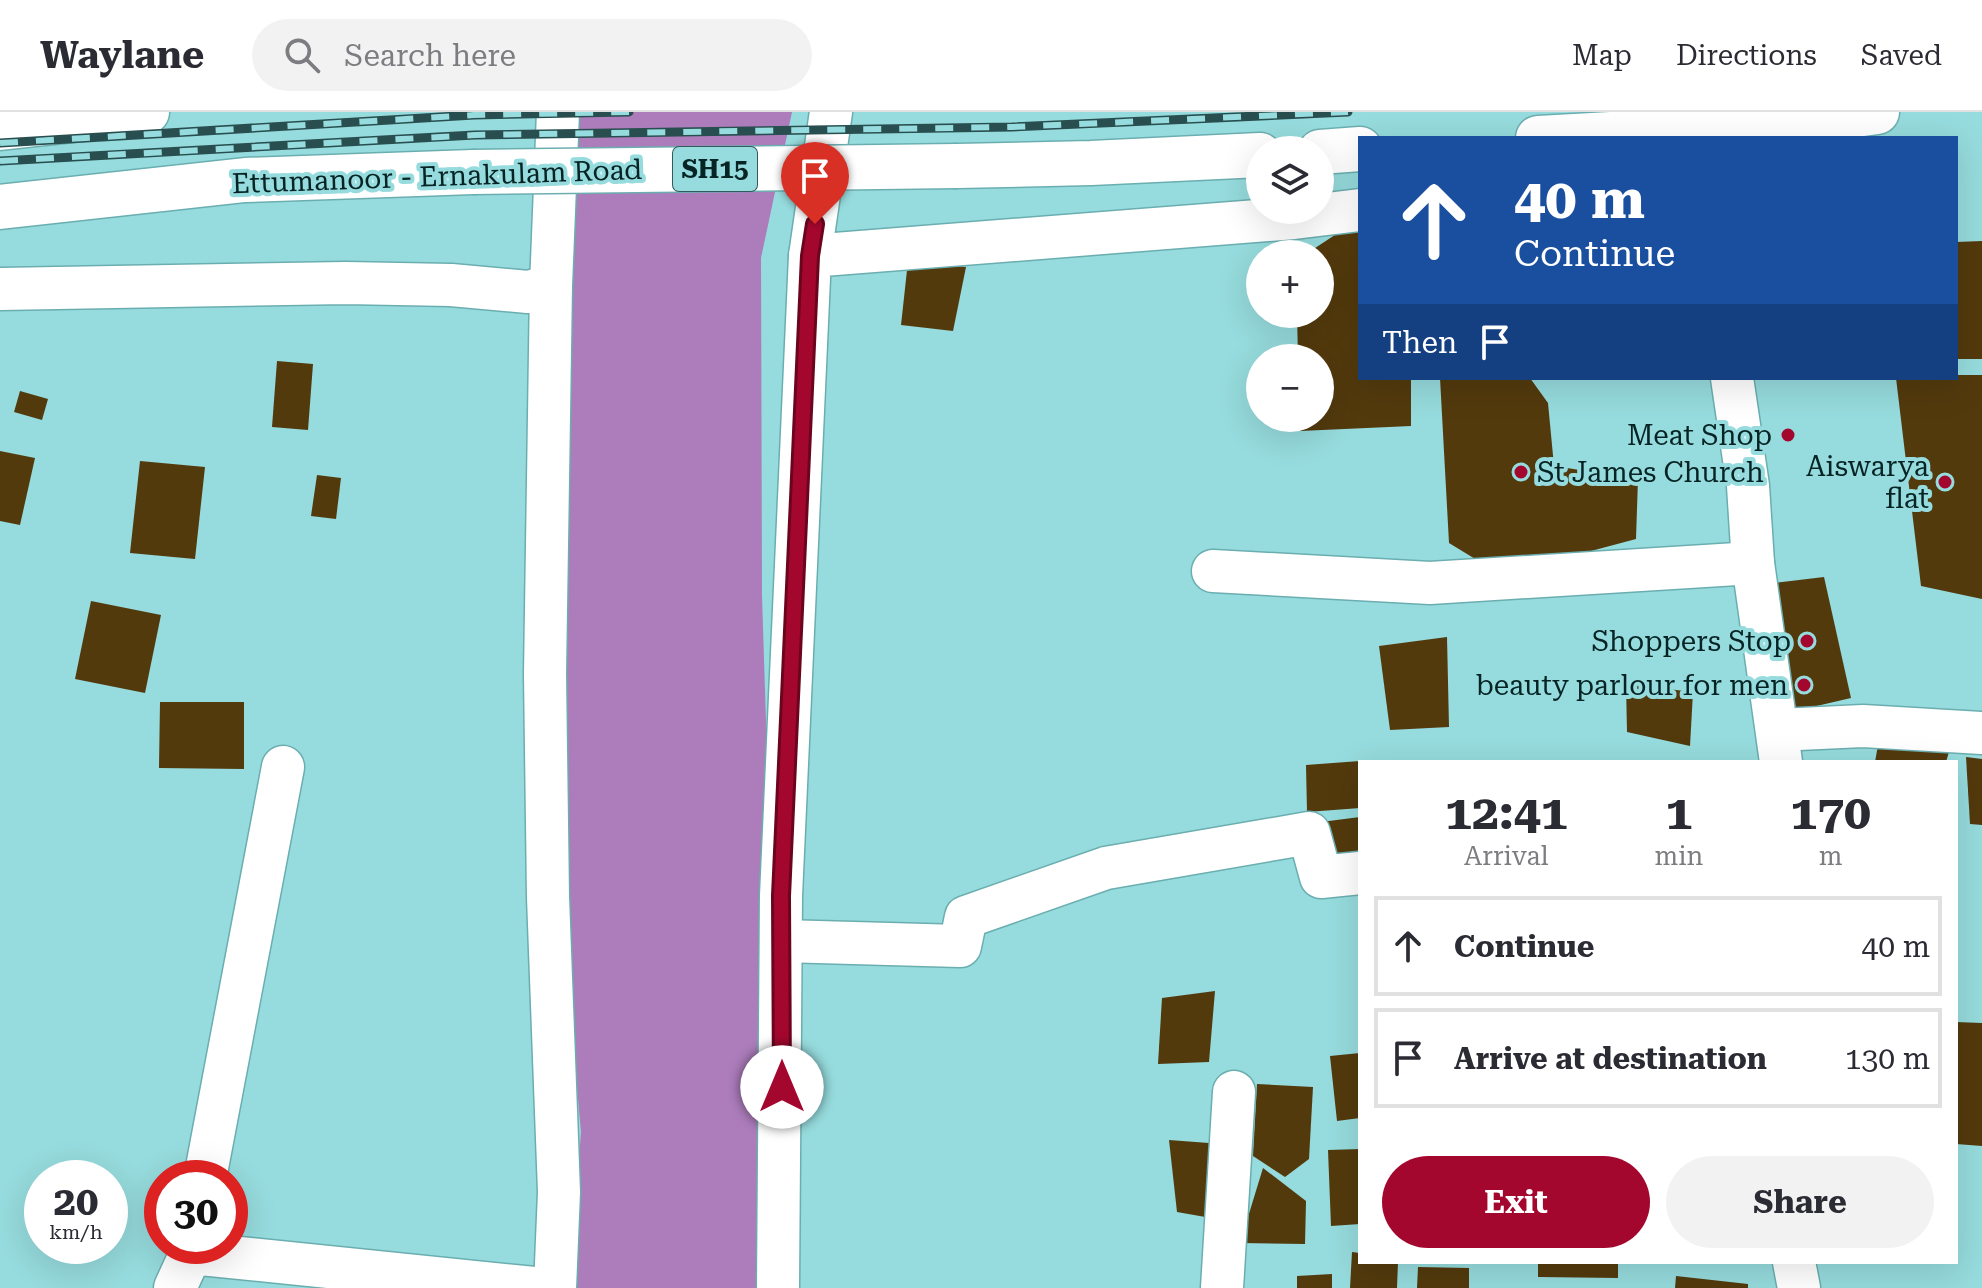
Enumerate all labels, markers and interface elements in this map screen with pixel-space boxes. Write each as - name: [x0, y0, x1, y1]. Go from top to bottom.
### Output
- search box: [252, 19, 812, 91]
- text: Waylane: [40, 33, 204, 77]
- icon: search: [280, 33, 324, 77]
- text: Search here: [344, 38, 516, 73]
- text: Map: [1572, 39, 1632, 72]
- text: Directions: [1676, 39, 1817, 72]
- text: Saved: [1861, 39, 1942, 72]
- map controls: [1246, 136, 1334, 432]
- button: layers: [1246, 136, 1334, 224]
- pin: [781, 142, 849, 224]
- road number: SH15: [673, 147, 757, 191]
- street label: Ettumanoor - Ernakulam Road: [231, 153, 643, 200]
- icon: arrive: [793, 154, 837, 198]
- text: 40 m: [1514, 166, 1645, 232]
- icon: ahead: [1382, 168, 1486, 272]
- text: Continue: [1514, 233, 1675, 275]
- button: +: [1246, 240, 1334, 328]
- icon: arrive: [1473, 320, 1517, 364]
- text: Then: [1382, 325, 1457, 360]
- button: −: [1246, 344, 1334, 432]
- place label: Meat Shop: [1627, 419, 1772, 452]
- marker: Meat Shop: [1779, 426, 1797, 444]
- place label: Aiswarya flat: [1806, 450, 1929, 515]
- place label: St James Church: [1537, 456, 1764, 489]
- marker: St James Church: [1512, 463, 1530, 481]
- marker: Aiswarya flat: [1936, 473, 1954, 491]
- place label: Shoppers Stop: [1591, 625, 1791, 658]
- marker: Shoppers Stop: [1798, 632, 1816, 650]
- place label: beauty parlour for men: [1476, 669, 1788, 702]
- marker: beauty parlour for men: [1795, 676, 1813, 694]
- text: 12:41: [1445, 785, 1568, 841]
- text: 1: [1665, 785, 1692, 841]
- text: 170: [1790, 785, 1871, 841]
- text: Arrival: [1464, 841, 1549, 871]
- text: min: [1655, 841, 1703, 871]
- text: m: [1819, 841, 1843, 871]
- icon: ahead: [1386, 924, 1430, 968]
- text: Continue: [1454, 929, 1594, 964]
- text: 40 m: [1861, 929, 1930, 964]
- icon: arrive: [1386, 1036, 1430, 1080]
- text: Arrive at destination: [1454, 1041, 1767, 1076]
- text: 130 m: [1845, 1041, 1930, 1076]
- position arrow: [740, 1045, 824, 1129]
- button: Exit: [1382, 1156, 1650, 1248]
- button: Share: [1666, 1156, 1934, 1248]
- speed limit sign: 30: [144, 1160, 248, 1264]
- text: 20: [54, 1178, 98, 1225]
- text: km/h: [49, 1220, 103, 1244]

